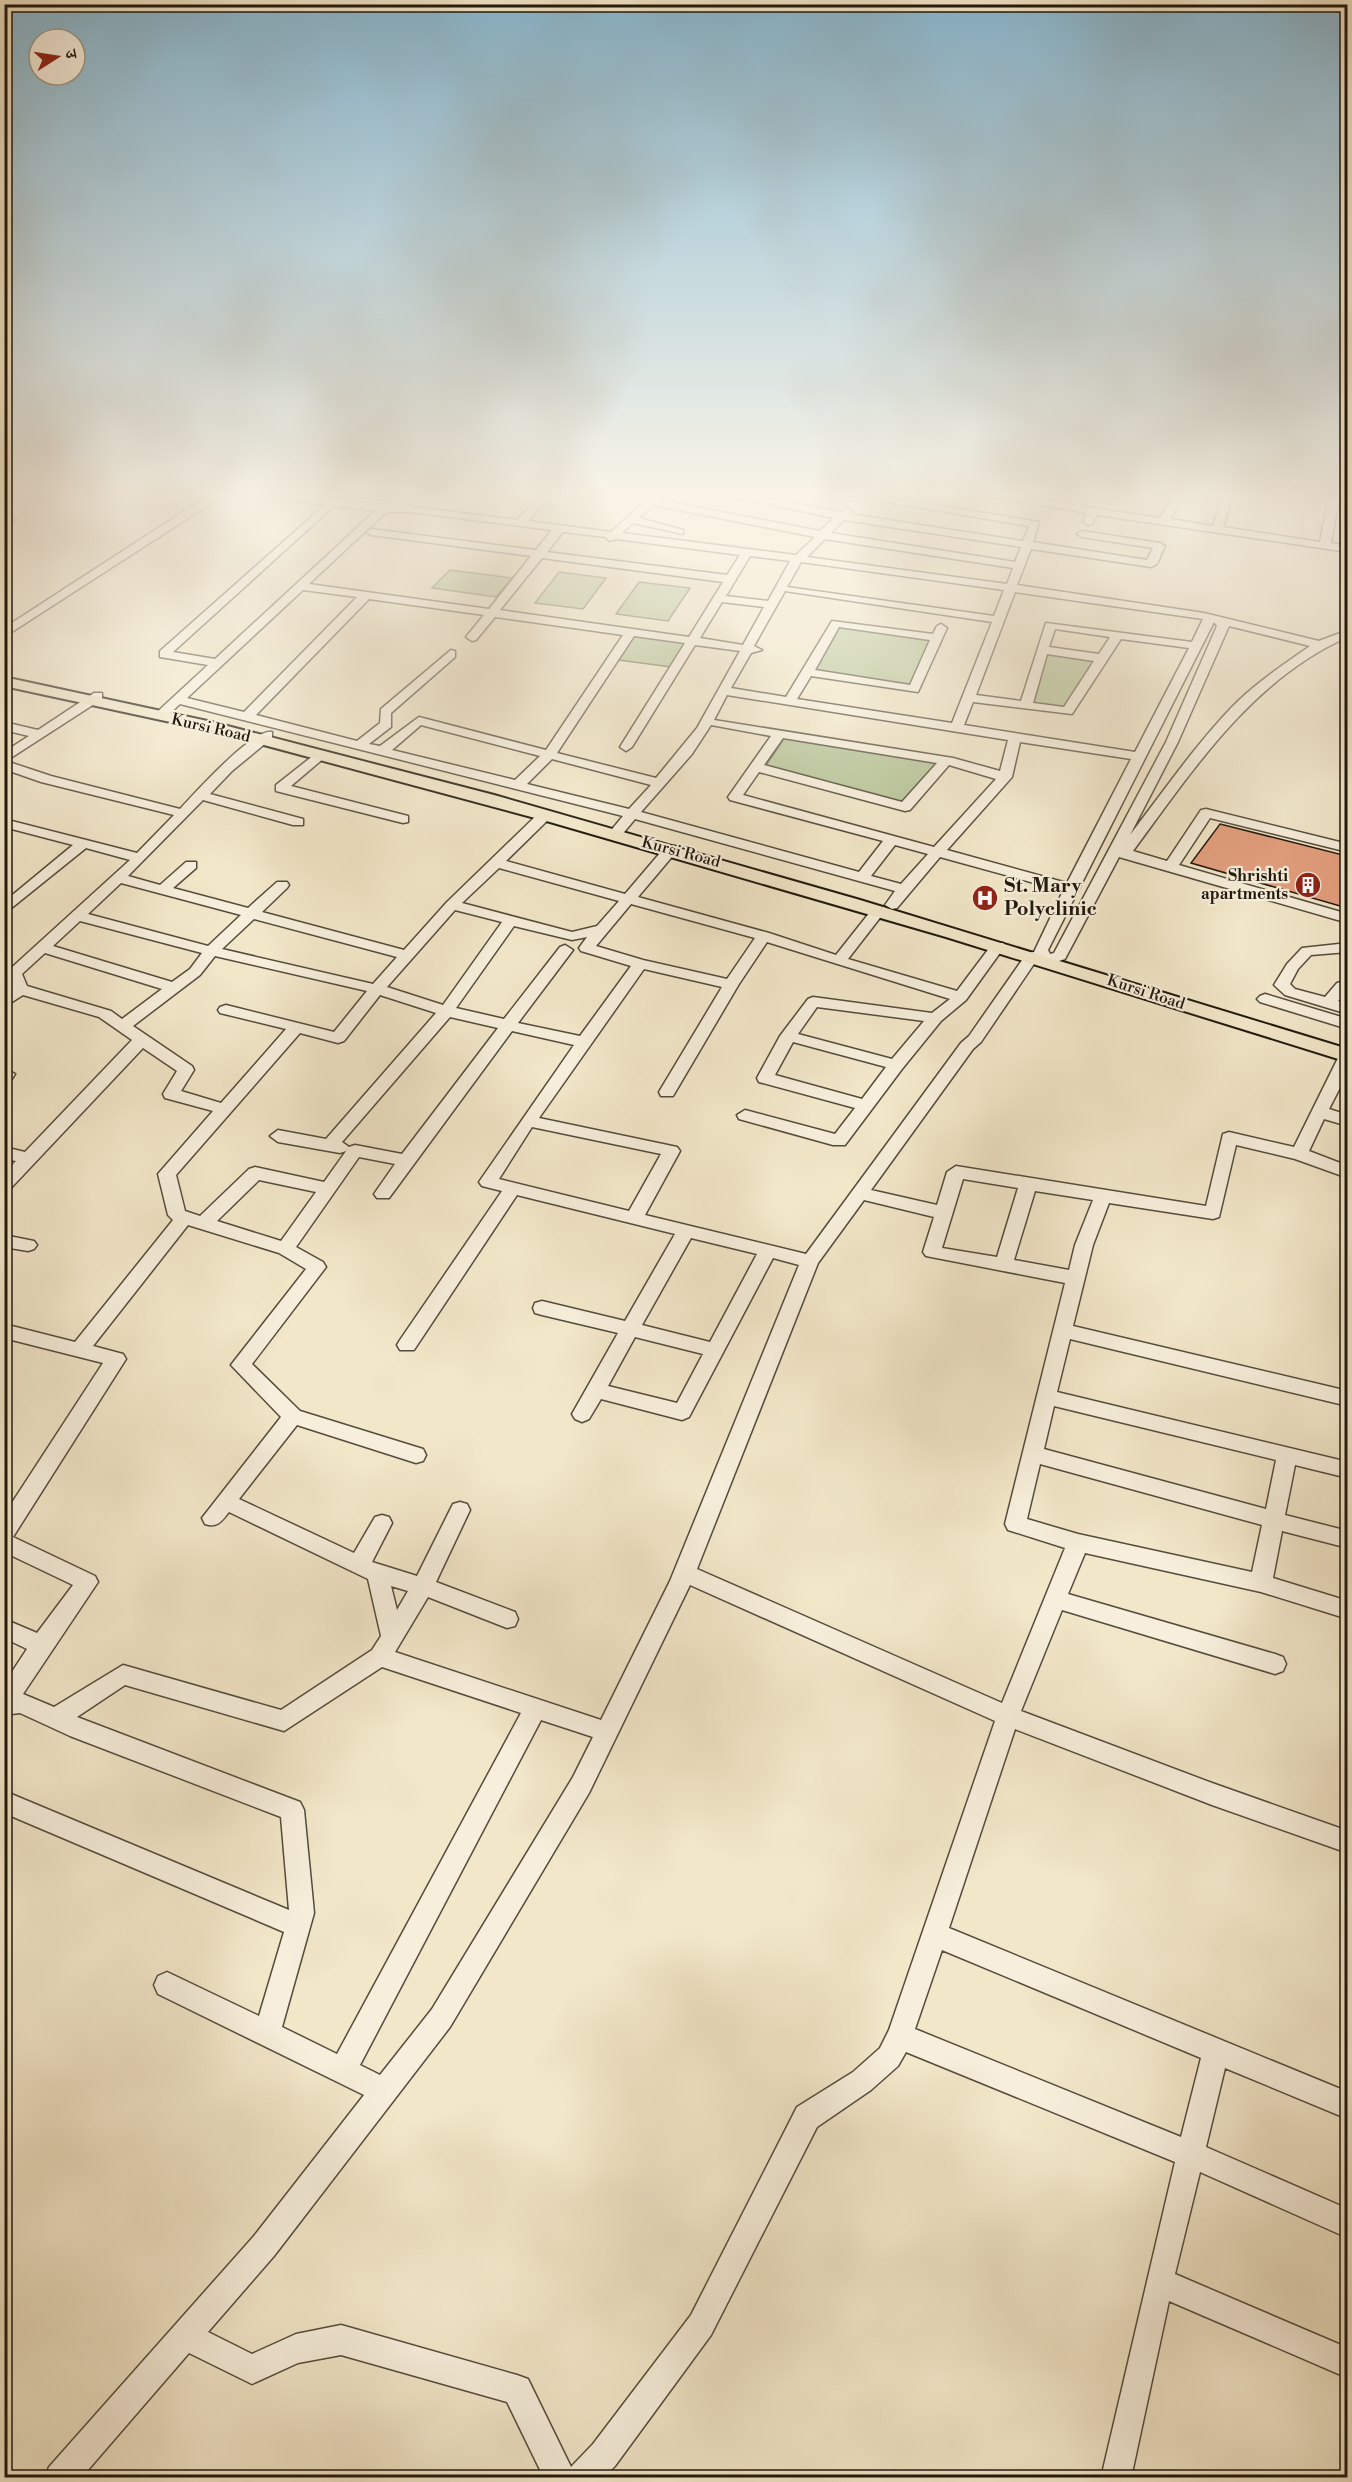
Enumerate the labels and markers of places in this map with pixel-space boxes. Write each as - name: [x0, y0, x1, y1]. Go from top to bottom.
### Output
- place label: Shrishti apartments: [1201, 866, 1288, 904]
- building icon: Shrishti apartments: [1293, 870, 1323, 900]
- place label: St. Mary Polyclinic: [1004, 874, 1097, 922]
- hospital icon: St. Mary Polyclinic: [970, 883, 1000, 913]

